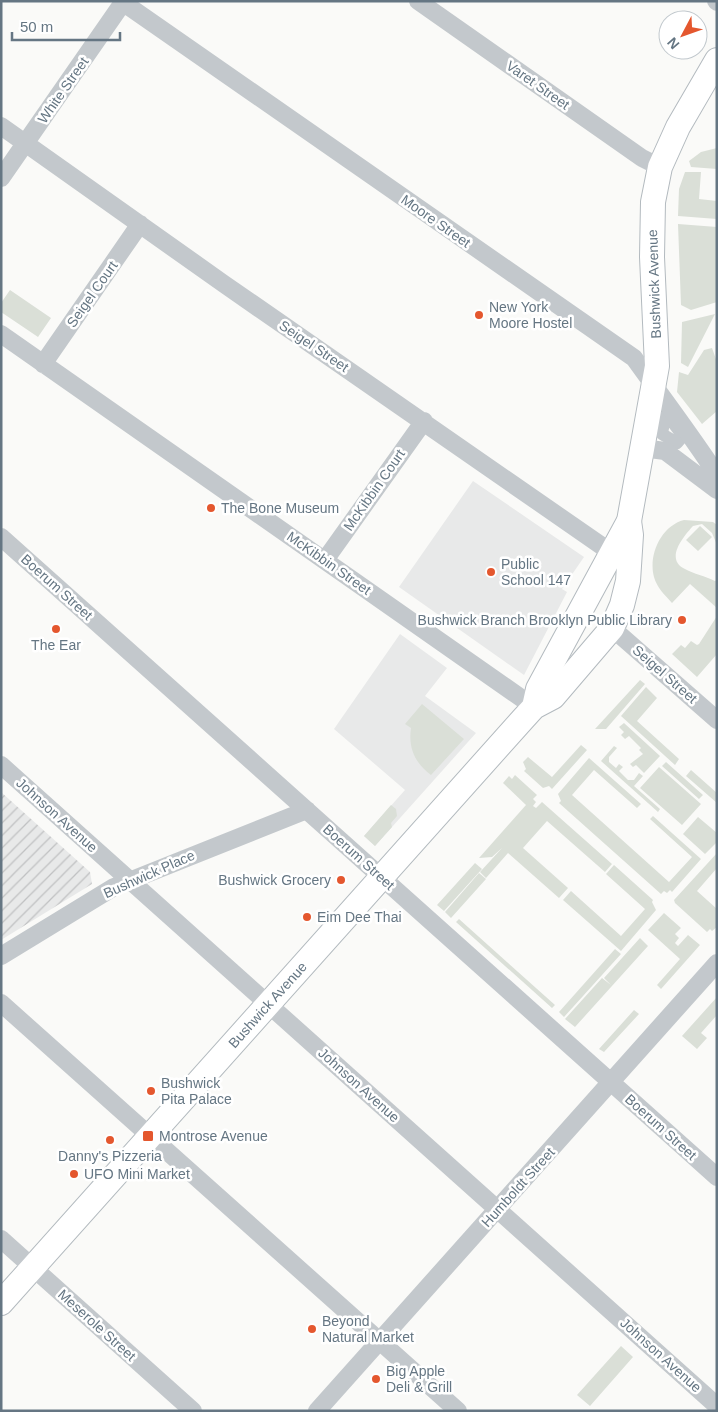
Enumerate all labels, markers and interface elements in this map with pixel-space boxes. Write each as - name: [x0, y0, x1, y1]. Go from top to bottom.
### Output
- scale bar: [12, 10, 120, 42]
- north arrow: [658, 10, 708, 60]
- text: 50 m: [20, 18, 53, 35]
- text: N: [664, 34, 683, 53]
- street label: White Street: [34, 54, 92, 126]
- street label: Varet Street: [503, 57, 573, 113]
- street label: Moore Street: [398, 191, 474, 251]
- street label: Bushwick Avenue: [644, 229, 664, 339]
- street label: Seigel Court: [63, 258, 121, 330]
- place label: New York Moore Hostel: [489, 299, 572, 331]
- marker: New York Moore Hostel: [473, 309, 485, 321]
- street label: Seigel Street: [276, 317, 352, 375]
- street label: McKibbin Court: [340, 446, 408, 534]
- place label: The Bone Museum: [221, 500, 339, 516]
- marker: The Bone Museum: [205, 502, 217, 514]
- street label: McKibbin Street: [284, 528, 374, 598]
- street label: Boerum Street: [18, 551, 96, 623]
- place label: Public School 147: [501, 556, 571, 588]
- marker: Public School 147: [485, 566, 497, 578]
- place label: Bushwick Branch Brooklyn Public Library: [418, 612, 672, 628]
- marker: Bushwick Branch Brooklyn Public Library: [676, 614, 688, 626]
- marker: The Ear: [50, 623, 62, 635]
- place label: The Ear: [31, 637, 81, 653]
- street label: Seigel Street: [629, 642, 701, 706]
- street label: Johnson Avenue: [13, 775, 101, 856]
- street label: Boerum Street: [320, 821, 398, 893]
- street label: Bushwick Place: [101, 847, 197, 901]
- place label: Bushwick Grocery: [218, 872, 331, 888]
- marker: Bushwick Grocery: [335, 874, 347, 886]
- place label: Eim Dee Thai: [317, 909, 402, 925]
- marker: Eim Dee Thai: [301, 911, 313, 923]
- street label: Bushwick Avenue: [225, 958, 310, 1051]
- street label: Johnson Avenue: [315, 1045, 403, 1126]
- place label: Bushwick Pita Palace: [161, 1075, 232, 1107]
- marker: Bushwick Pita Palace: [145, 1085, 157, 1097]
- street label: Boerum Street: [622, 1091, 700, 1163]
- place label: Montrose Avenue: [159, 1128, 268, 1144]
- marker: Montrose Avenue: [141, 1129, 155, 1143]
- marker: Danny's Pizzeria: [104, 1134, 116, 1146]
- street label: Humboldt Street: [478, 1144, 558, 1230]
- place label: Danny's Pizzeria: [58, 1148, 162, 1164]
- place label: UFO Mini Market: [84, 1166, 190, 1182]
- marker: UFO Mini Market: [68, 1168, 80, 1180]
- street label: Meserole Street: [55, 1286, 139, 1364]
- place label: Beyond Natural Market: [322, 1313, 414, 1345]
- street label: Johnson Avenue: [617, 1315, 705, 1396]
- marker: Beyond Natural Market: [306, 1323, 318, 1335]
- place label: Big Apple Deli & Grill: [386, 1363, 452, 1395]
- marker: Big Apple Deli & Grill: [370, 1373, 382, 1385]

